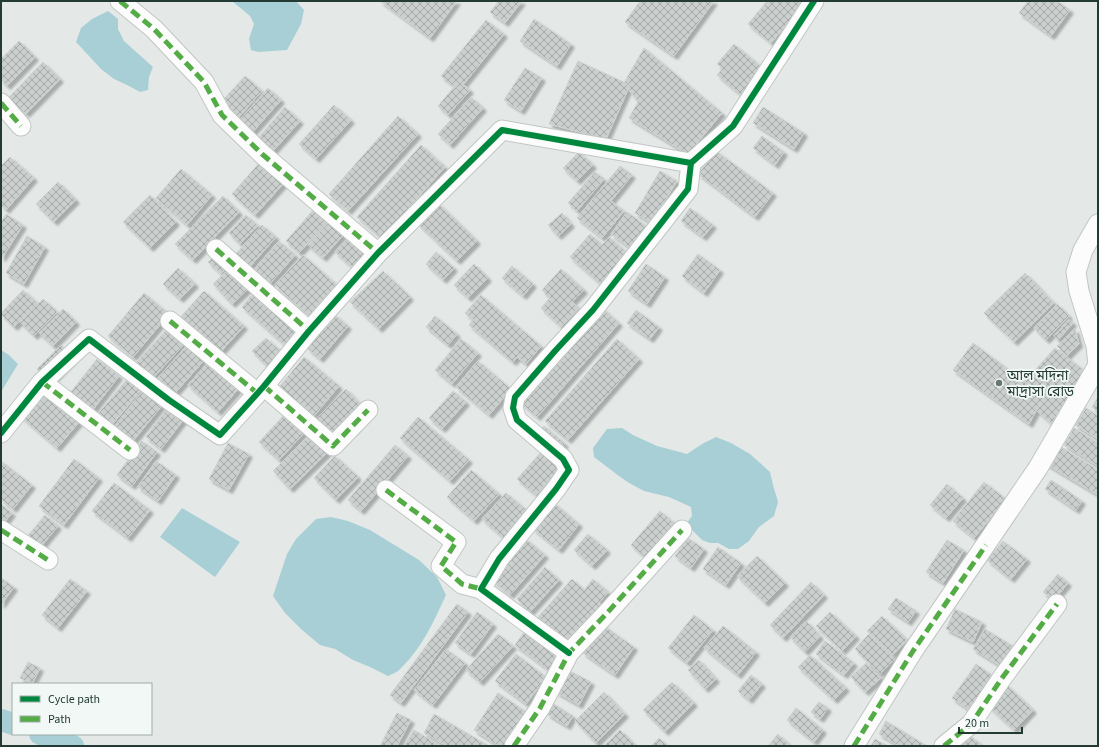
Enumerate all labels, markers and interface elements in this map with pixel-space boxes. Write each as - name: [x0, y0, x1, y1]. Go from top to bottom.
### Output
- place label: আল মদিনা মাদ্রাসা রোড: [1006, 366, 1075, 402]
- marker: আল মদিনা মাদ্রাসা রোড: [994, 378, 1004, 388]
- legend: [12, 683, 152, 735]
- text: Cycle path: [48, 691, 100, 708]
- scale bar: [959, 709, 1022, 735]
- text: Path: [48, 711, 71, 728]
- text: 20 m: [965, 715, 989, 732]

